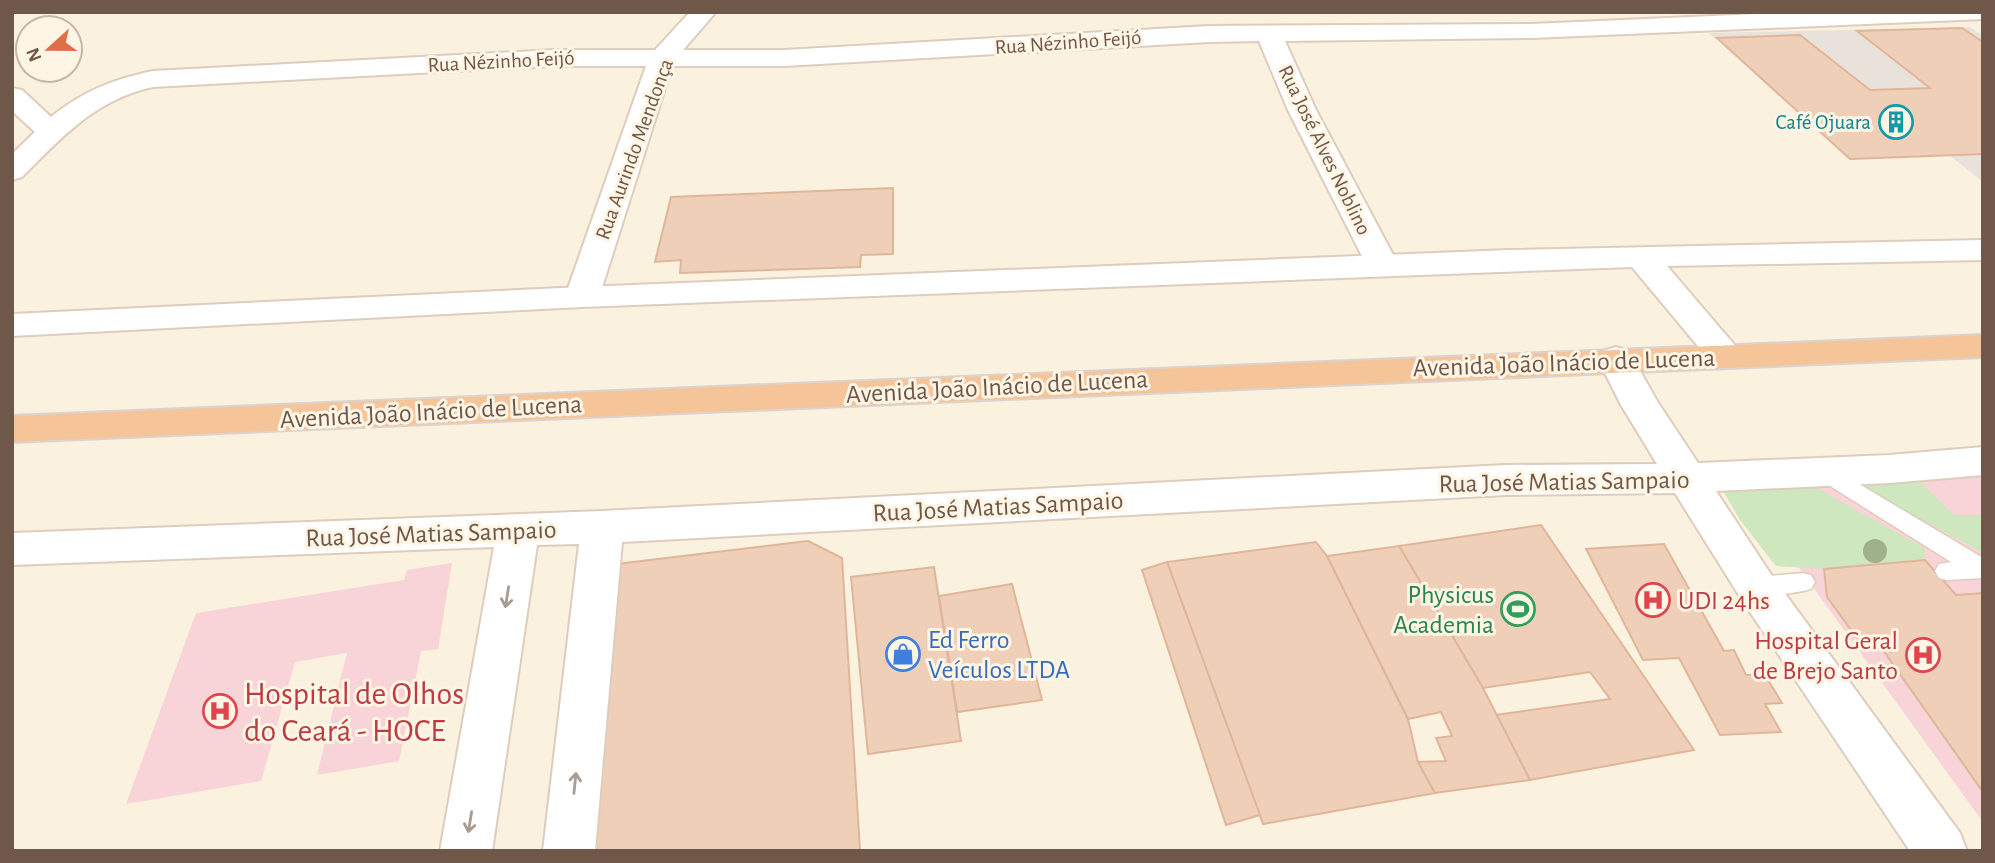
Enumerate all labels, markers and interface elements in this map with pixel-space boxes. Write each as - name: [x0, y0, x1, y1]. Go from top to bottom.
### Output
- north arrow: [14, 14, 84, 84]
- street label: Rua Nézinho Feijó: [994, 27, 1142, 58]
- text: N: [23, 45, 46, 64]
- street label: Rua Nézinho Feijó: [427, 47, 575, 76]
- street label: Rua Aurindo Mendonça: [592, 56, 677, 242]
- street label: Rua José Alves Noblino: [1274, 62, 1375, 238]
- building icon: Café Ojuara: [1877, 103, 1915, 141]
- place label: Café Ojuara: [1775, 112, 1871, 133]
- street label: Avenida João Inácio de Lucena: [1412, 345, 1716, 381]
- street label: Avenida João Inácio de Lucena: [845, 366, 1149, 408]
- street label: Avenida João Inácio de Lucena: [279, 391, 583, 433]
- street label: Rua José Matias Sampaio: [1438, 467, 1690, 497]
- street label: Rua José Matias Sampaio: [872, 487, 1124, 527]
- street label: Rua José Matias Sampaio: [305, 517, 557, 551]
- hospital icon: UDI 24hs: [1634, 581, 1672, 619]
- place label: Physicus Academia: [1393, 582, 1494, 638]
- one-way arrow: [500, 586, 513, 608]
- place label: UDI 24hs: [1678, 588, 1770, 614]
- sports icon: Physicus Academia: [1499, 590, 1537, 628]
- place label: Ed Ferro Veículos LTDA: [928, 627, 1070, 683]
- place label: Hospital Geral de Brejo Santo: [1753, 628, 1898, 684]
- shop icon: Ed Ferro Veículos LTDA: [884, 635, 922, 673]
- hospital icon: Hospital Geral de Brejo Santo: [1904, 636, 1942, 674]
- place label: Hospital de Olhos do Ceará - HOCE: [244, 678, 464, 747]
- hospital icon: Hospital de Olhos do Ceará - HOCE: [201, 692, 239, 730]
- one-way arrow: [569, 772, 582, 795]
- one-way arrow: [464, 810, 477, 833]

